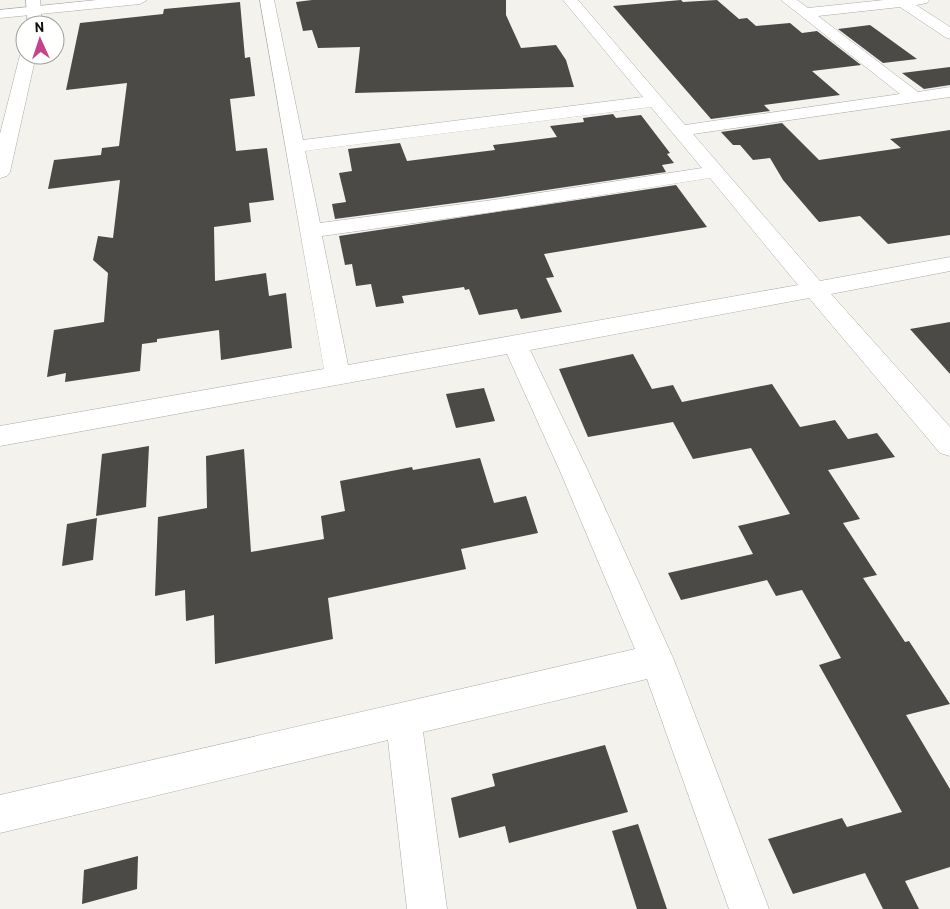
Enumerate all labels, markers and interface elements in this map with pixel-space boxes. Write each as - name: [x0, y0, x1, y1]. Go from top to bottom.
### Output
- north arrow: [15, 15, 65, 65]
- text: N: [34, 18, 44, 35]

